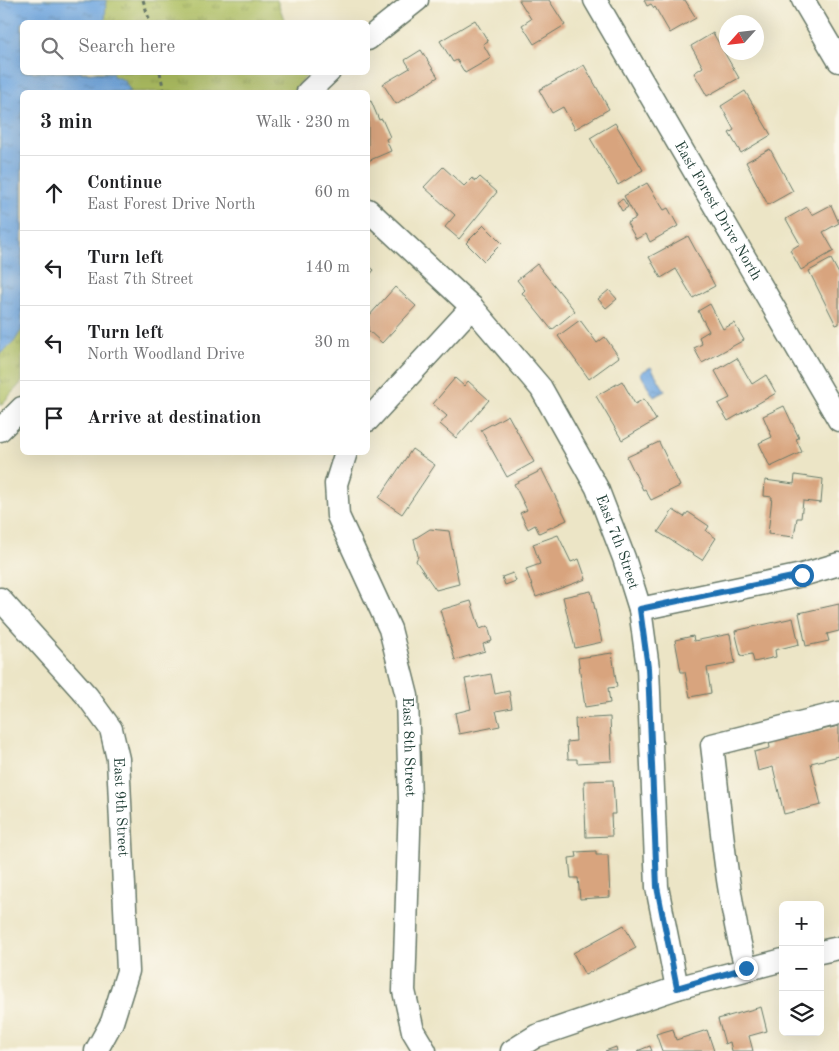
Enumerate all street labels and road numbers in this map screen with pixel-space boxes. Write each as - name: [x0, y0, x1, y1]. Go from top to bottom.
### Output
- street label: East Forest Drive North: [671, 139, 764, 283]
- street label: East 7th Street: [593, 493, 641, 591]
- street label: East 8th Street: [400, 697, 417, 797]
- street label: East 9th Street: [110, 757, 130, 857]

